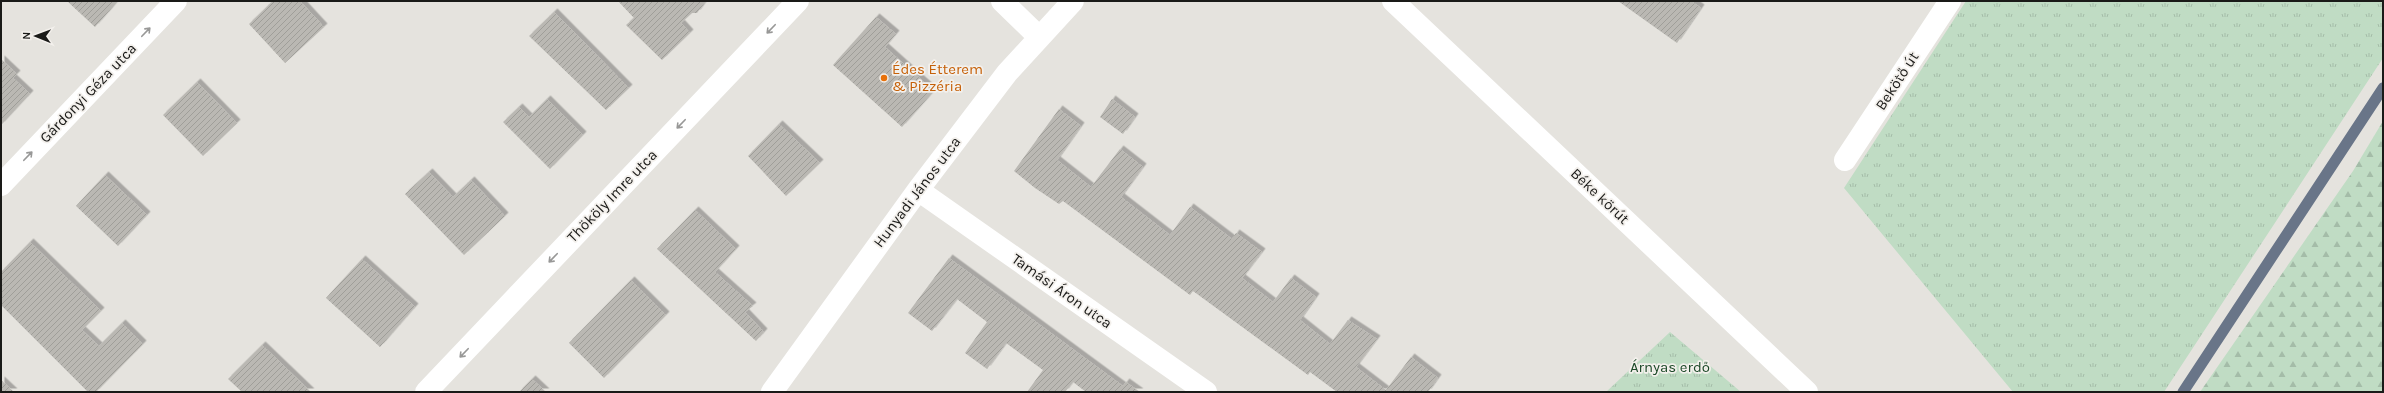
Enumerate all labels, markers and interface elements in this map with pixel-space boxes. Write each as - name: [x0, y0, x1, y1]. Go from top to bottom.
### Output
- north arrow: [16, 16, 56, 56]
- one-way arrow: [766, 24, 776, 34]
- one-way arrow: [142, 27, 151, 37]
- text: N: [20, 32, 33, 40]
- street label: Gárdonyi Géza utca: [36, 39, 140, 147]
- street label: Bekötő út: [1872, 48, 1923, 113]
- place label: Édes Étterem & Pizzéria: [892, 60, 983, 95]
- marker: Édes Étterem & Pizzéria: [879, 73, 889, 83]
- one-way arrow: [677, 118, 686, 128]
- street label: Hunyadi János utca: [869, 133, 965, 251]
- street label: Thököly Imre utca: [563, 146, 661, 246]
- one-way arrow: [23, 151, 33, 161]
- street label: Béke körút: [1567, 164, 1633, 228]
- street label: Tamási Áron utca: [1008, 250, 1116, 332]
- one-way arrow: [549, 253, 558, 263]
- one-way arrow: [459, 348, 469, 358]
- park label: Árnyas erdő: [1630, 358, 1710, 376]

